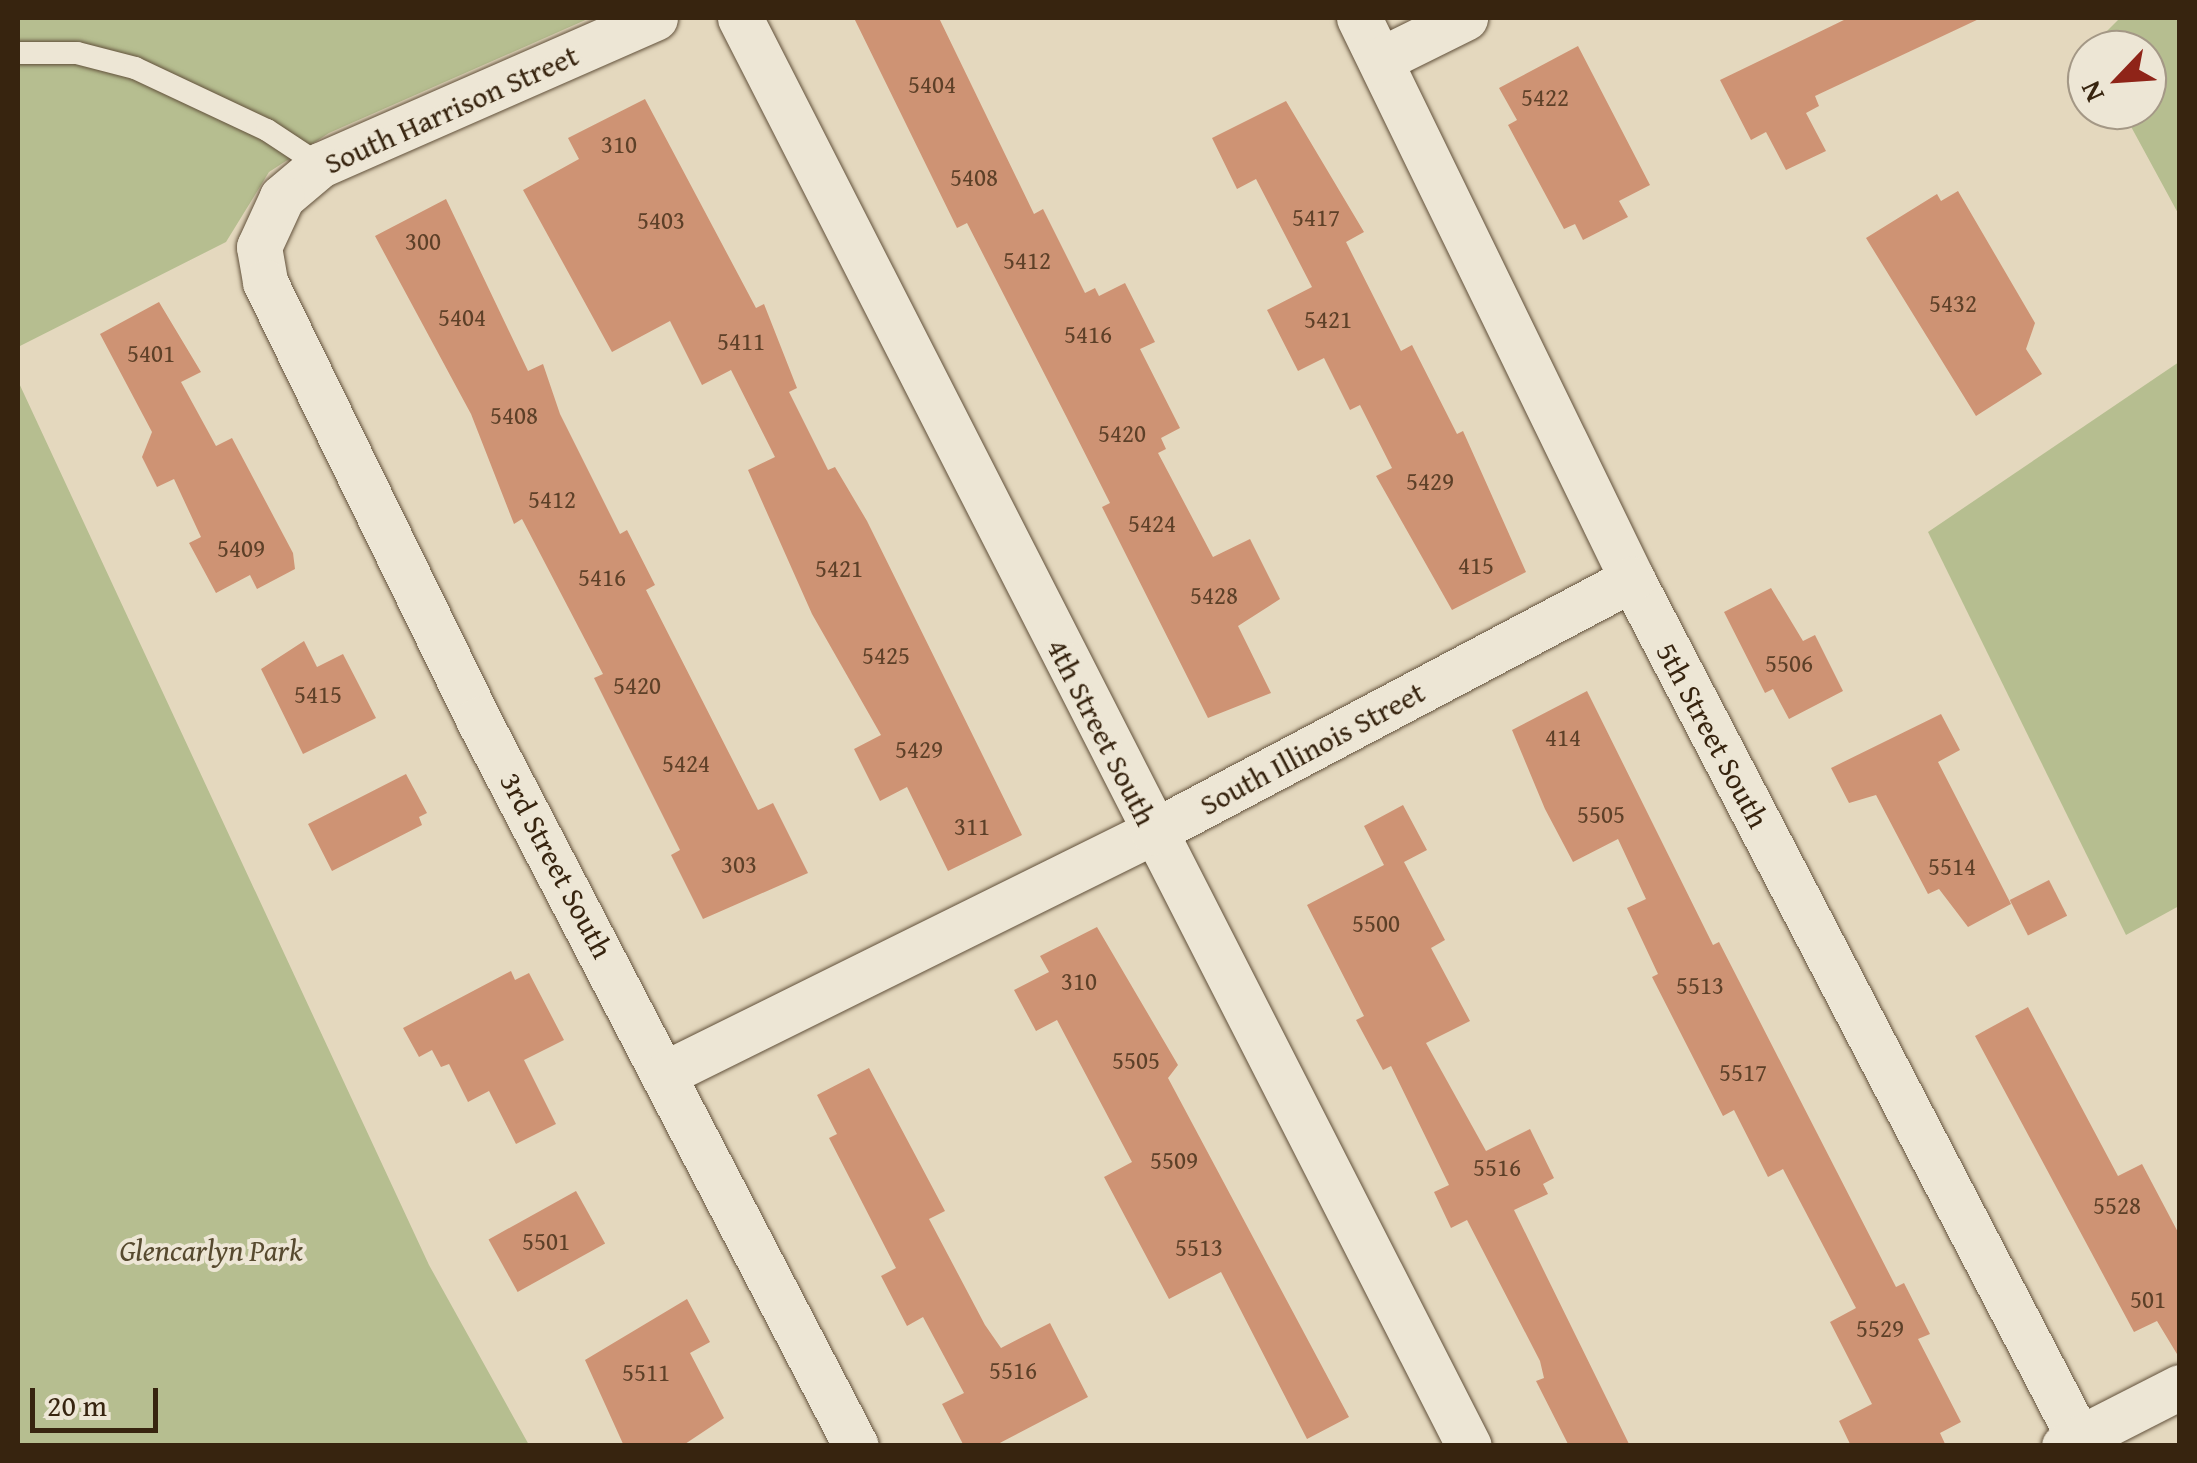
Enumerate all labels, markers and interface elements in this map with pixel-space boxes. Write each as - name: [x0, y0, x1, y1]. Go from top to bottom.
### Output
- north arrow: [2067, 30, 2167, 130]
- street label: South Harrison Street: [319, 37, 583, 181]
- house number: 5404: [908, 69, 956, 99]
- text: N: [2069, 75, 2114, 109]
- house number: 5422: [1521, 82, 1569, 112]
- house number: 310: [601, 129, 637, 159]
- house number: 5408: [950, 162, 998, 192]
- house number: 5417: [1292, 202, 1340, 232]
- house number: 5403: [637, 205, 685, 235]
- house number: 300: [405, 226, 441, 256]
- house number: 5412: [1003, 245, 1051, 275]
- house number: 5432: [1929, 288, 1977, 318]
- house number: 5404: [438, 302, 486, 332]
- house number: 5421: [1304, 304, 1352, 334]
- house number: 5416: [1064, 319, 1112, 349]
- house number: 5411: [717, 326, 765, 356]
- house number: 5401: [127, 338, 175, 368]
- house number: 5408: [490, 400, 538, 430]
- house number: 5420: [1098, 418, 1146, 448]
- house number: 5429: [1406, 466, 1454, 496]
- house number: 5412: [528, 484, 576, 514]
- house number: 5424: [1128, 508, 1176, 538]
- house number: 5409: [217, 533, 265, 563]
- house number: 415: [1458, 550, 1494, 580]
- house number: 5421: [815, 553, 863, 583]
- house number: 5416: [578, 562, 626, 592]
- house number: 5428: [1190, 580, 1238, 610]
- street label: 4th Street South: [1040, 633, 1164, 831]
- street label: 5th Street South: [1649, 636, 1777, 834]
- house number: 5425: [862, 640, 910, 670]
- house number: 5506: [1765, 648, 1813, 678]
- house number: 5420: [613, 670, 661, 700]
- street label: South Illinois Street: [1193, 673, 1431, 823]
- house number: 5415: [294, 679, 342, 709]
- house number: 414: [1545, 722, 1581, 752]
- house number: 5429: [895, 734, 943, 764]
- house number: 5424: [662, 748, 710, 778]
- street label: 3rd Street South: [493, 766, 621, 964]
- house number: 5505: [1577, 799, 1625, 829]
- house number: 311: [954, 811, 990, 841]
- house number: 303: [721, 849, 757, 879]
- house number: 5514: [1928, 851, 1976, 881]
- house number: 5500: [1352, 908, 1400, 938]
- house number: 310: [1061, 966, 1097, 996]
- house number: 5513: [1676, 970, 1724, 1000]
- house number: 5505: [1112, 1045, 1160, 1075]
- house number: 5517: [1719, 1057, 1767, 1087]
- house number: 5509: [1150, 1145, 1198, 1175]
- house number: 5516: [1473, 1152, 1521, 1182]
- house number: 5528: [2093, 1190, 2141, 1220]
- house number: 5501: [522, 1226, 570, 1256]
- park label: Glencarlyn Park: [119, 1232, 303, 1268]
- house number: 5513: [1175, 1232, 1223, 1262]
- house number: 501: [2130, 1284, 2166, 1314]
- house number: 5529: [1856, 1313, 1904, 1343]
- house number: 5516: [989, 1355, 1037, 1385]
- house number: 5511: [622, 1357, 670, 1387]
- scale bar: [35, 1368, 162, 1430]
- text: 20 m: [47, 1383, 107, 1427]

